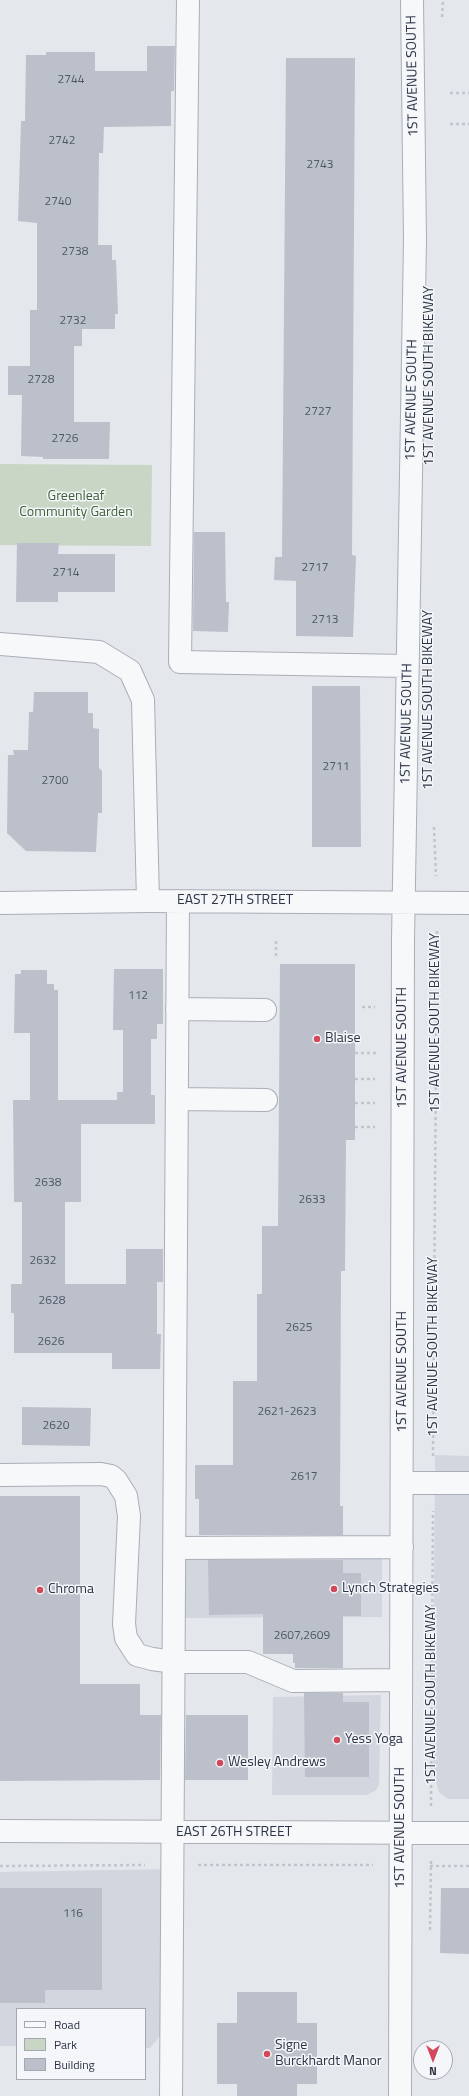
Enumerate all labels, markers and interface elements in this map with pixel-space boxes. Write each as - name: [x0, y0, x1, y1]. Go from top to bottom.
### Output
- street label: 1ST AVENUE SOUTH: [404, 15, 422, 137]
- house number: 2744: [58, 73, 84, 87]
- house number: 2742: [49, 134, 75, 148]
- house number: 2743: [307, 158, 333, 172]
- house number: 2740: [45, 195, 71, 209]
- house number: 2738: [62, 245, 88, 259]
- street label: 1ST AVENUE SOUTH BIKEWAY: [422, 286, 438, 466]
- house number: 2732: [60, 314, 86, 328]
- street label: 1ST AVENUE SOUTH: [403, 339, 421, 461]
- house number: 2728: [28, 373, 54, 387]
- house number: 2727: [305, 405, 331, 419]
- house number: 2726: [52, 432, 78, 446]
- park label: Greenleaf Community Garden: [19, 489, 133, 522]
- house number: 2717: [302, 561, 328, 575]
- house number: 2714: [53, 566, 79, 580]
- street label: 1ST AVENUE SOUTH BIKEWAY: [421, 610, 437, 790]
- house number: 2713: [312, 613, 338, 627]
- street label: 1ST AVENUE SOUTH: [398, 663, 416, 785]
- house number: 2711: [323, 760, 349, 774]
- house number: 2700: [42, 774, 68, 788]
- street label: EAST 27TH STREET: [177, 893, 293, 909]
- street label: 1ST AVENUE SOUTH BIKEWAY: [428, 933, 444, 1113]
- street label: 1ST AVENUE SOUTH: [395, 987, 411, 1109]
- house number: 112: [128, 989, 148, 1003]
- place label: Blaise: [325, 1031, 361, 1047]
- marker: Blaise: [312, 1034, 322, 1044]
- house number: 2638: [35, 1176, 61, 1190]
- house number: 2633: [299, 1193, 325, 1207]
- house number: 2632: [30, 1254, 56, 1268]
- street label: 1ST AVENUE SOUTH BIKEWAY: [426, 1257, 442, 1437]
- house number: 2628: [39, 1294, 65, 1308]
- street label: 1ST AVENUE SOUTH: [395, 1311, 411, 1433]
- house number: 2625: [286, 1321, 312, 1335]
- house number: 2626: [38, 1335, 64, 1349]
- house number: 2621-2623: [257, 1405, 317, 1419]
- house number: 2620: [43, 1419, 69, 1433]
- house number: 2617: [291, 1470, 317, 1484]
- place label: Lynch Strategies: [342, 1581, 439, 1597]
- place label: Chroma: [48, 1582, 94, 1598]
- marker: Lynch Strategies: [329, 1584, 339, 1594]
- marker: Chroma: [35, 1585, 45, 1595]
- street label: 1ST AVENUE SOUTH BIKEWAY: [424, 1605, 440, 1785]
- house number: 2607,2609: [274, 1629, 330, 1643]
- place label: Yess Yoga: [345, 1732, 403, 1748]
- marker: Yess Yoga: [332, 1735, 342, 1745]
- place label: Wesley Andrews: [228, 1755, 326, 1771]
- marker: Wesley Andrews: [215, 1758, 225, 1768]
- street label: 1ST AVENUE SOUTH: [393, 1767, 409, 1889]
- street label: EAST 26TH STREET: [176, 1825, 292, 1841]
- house number: 116: [63, 1907, 83, 1921]
- legend: [16, 2008, 146, 2080]
- text: Road: [54, 2015, 80, 2034]
- text: Park: [54, 2035, 77, 2054]
- place label: Signe Burckhardt Manor: [275, 2038, 382, 2070]
- north arrow: [413, 2040, 453, 2080]
- marker: Signe Burckhardt Manor: [262, 2049, 272, 2059]
- text: Building: [54, 2055, 95, 2074]
- text: N: [429, 2063, 437, 2079]

